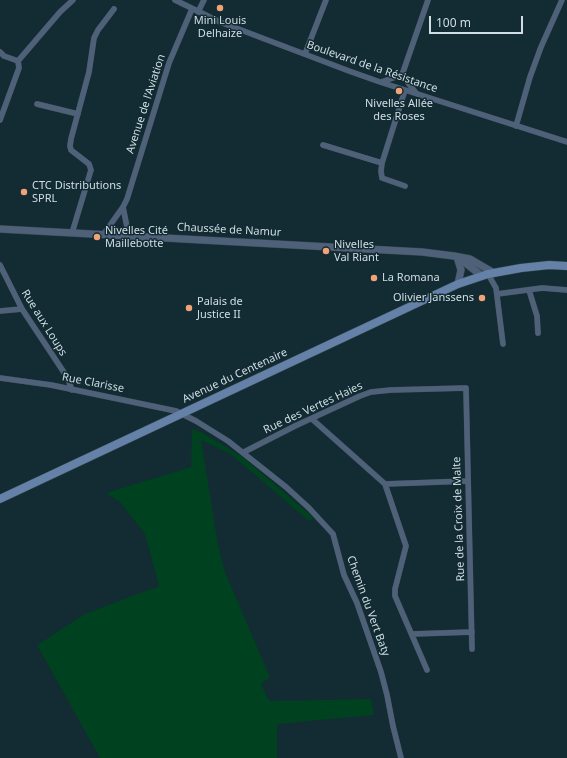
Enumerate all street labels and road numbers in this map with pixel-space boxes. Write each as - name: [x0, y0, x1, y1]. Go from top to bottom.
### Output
- street label: Boulevard de la Résistance: [305, 38, 439, 96]
- street label: Avenue de l'Aviation: [124, 53, 168, 155]
- street label: Chaussée de Namur: [176, 221, 282, 239]
- street label: Rue aux Loups: [18, 287, 70, 359]
- street label: Avenue du Centenaire: [180, 346, 290, 406]
- street label: Rue Clarisse: [61, 371, 125, 395]
- street label: Rue des Vertes Haies: [261, 379, 365, 437]
- street label: Rue de la Croix de Malte: [450, 456, 468, 582]
- street label: Chemin du Vert Baty: [344, 554, 392, 658]

